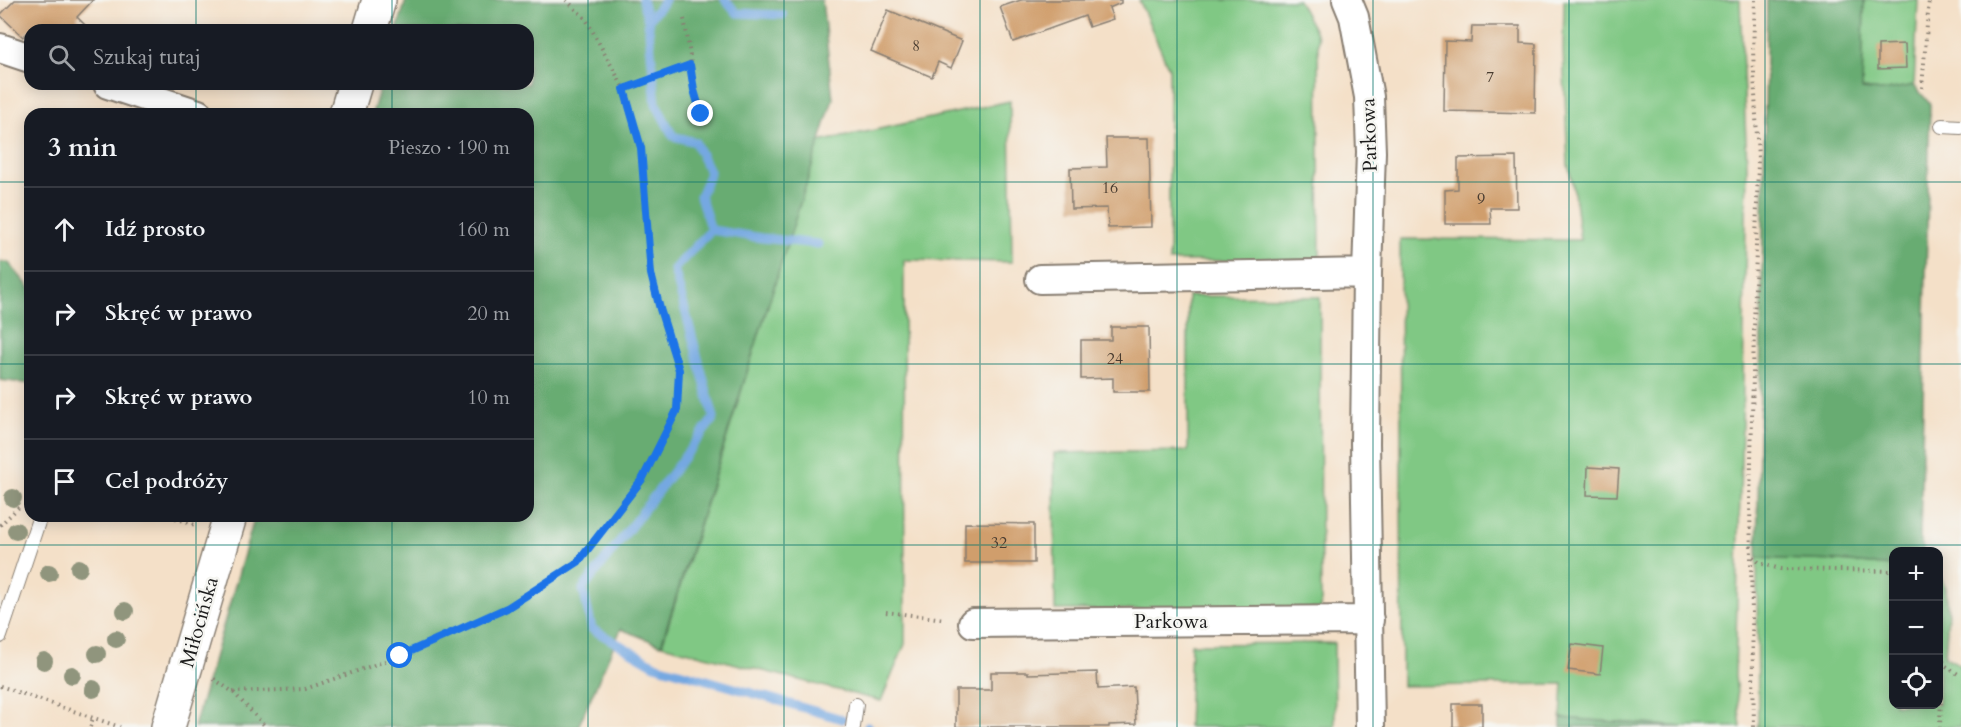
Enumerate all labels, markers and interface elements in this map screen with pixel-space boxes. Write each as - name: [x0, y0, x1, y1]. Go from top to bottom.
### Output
- search box: [24, 24, 534, 90]
- house number: 8: [912, 35, 920, 57]
- icon: search: [45, 41, 78, 74]
- text: Szukaj tutaj: [93, 42, 201, 72]
- house number: 7: [1486, 66, 1494, 88]
- street label: Parkowa: [1354, 97, 1384, 172]
- route end: [687, 100, 713, 126]
- text: 3 min: [48, 130, 117, 165]
- text: Pieszo · 190 m: [388, 134, 510, 161]
- house number: 16: [1102, 177, 1118, 199]
- house number: 9: [1477, 188, 1485, 210]
- icon: ahead: [48, 213, 81, 246]
- text: Idź prosto: [105, 214, 205, 244]
- text: 160 m: [457, 216, 510, 243]
- icon: right: [48, 297, 81, 330]
- text: Skręć w prawo: [105, 298, 252, 328]
- text: 20 m: [467, 300, 510, 327]
- house number: 24: [1107, 348, 1123, 370]
- icon: right: [48, 381, 81, 414]
- text: Skręć w prawo: [105, 382, 252, 412]
- text: 10 m: [467, 384, 510, 411]
- icon: arrive: [48, 465, 81, 498]
- text: Cel podróży: [105, 466, 228, 496]
- house number: 32: [991, 532, 1007, 554]
- map controls: [1889, 547, 1943, 709]
- button: +: [1889, 547, 1943, 601]
- street label: Miłocińska: [173, 573, 225, 670]
- button: −: [1889, 601, 1943, 655]
- street label: Parkowa: [1134, 608, 1208, 635]
- route start: [386, 642, 412, 668]
- button: locate: [1889, 655, 1943, 709]

